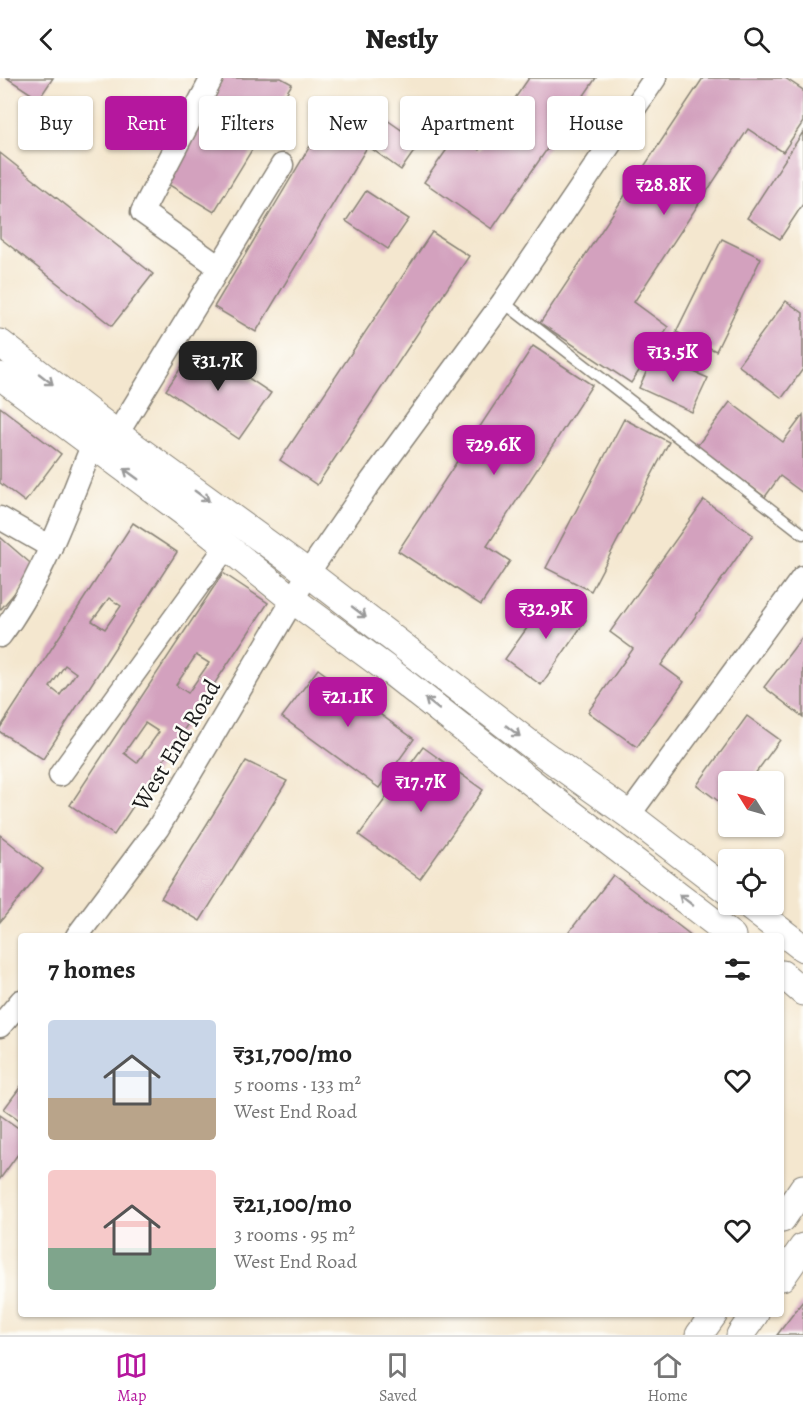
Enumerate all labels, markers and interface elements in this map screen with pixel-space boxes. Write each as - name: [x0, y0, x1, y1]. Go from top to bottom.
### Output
- text: Nestly: [365, 21, 438, 57]
- icon: back: [30, 23, 63, 56]
- icon: search: [740, 23, 773, 56]
- chip: Buy: [18, 96, 93, 150]
- chip: Rent: [105, 96, 187, 150]
- chip: Filters: [199, 96, 296, 150]
- chip: New: [308, 96, 388, 150]
- chip: Apartment: [400, 96, 535, 150]
- chip: House: [547, 96, 645, 150]
- pin: ₹28.8K: [615, 165, 713, 216]
- text: ₹28.8K: [637, 171, 691, 198]
- pin: ₹13.5K: [624, 332, 722, 383]
- text: ₹13.5K: [648, 338, 698, 365]
- pin: ₹31.7K: [169, 341, 267, 392]
- text: ₹31.7K: [193, 347, 243, 374]
- one-way arrow: [38, 372, 54, 385]
- pin: ₹29.6K: [445, 425, 543, 476]
- text: ₹29.6K: [467, 431, 521, 458]
- one-way arrow: [124, 468, 140, 480]
- one-way arrow: [194, 490, 210, 502]
- pin: ₹32.9K: [497, 589, 595, 640]
- text: ₹32.9K: [519, 595, 573, 622]
- one-way arrow: [350, 606, 366, 619]
- street label: West End Road: [124, 673, 228, 817]
- pin: ₹21.1K: [299, 677, 397, 728]
- text: ₹21.1K: [323, 683, 373, 710]
- one-way arrow: [424, 698, 440, 711]
- one-way arrow: [505, 724, 521, 737]
- pin: ₹17.7K: [372, 762, 470, 813]
- text: ₹17.7K: [396, 768, 446, 795]
- north arrow: [718, 771, 784, 837]
- map controls: [718, 771, 784, 915]
- button: locate: [718, 849, 784, 915]
- one-way arrow: [678, 894, 694, 907]
- text: 7 homes: [48, 952, 136, 987]
- icon: filters: [721, 953, 754, 986]
- text: ₹31,700/mo: [234, 1036, 352, 1071]
- icon: home: [96, 1044, 168, 1116]
- icon: heart: [721, 1064, 754, 1097]
- text: 5 rooms · 133 m²: [234, 1071, 361, 1098]
- text: West End Road: [234, 1098, 357, 1125]
- text: ₹21,100/mo: [234, 1186, 352, 1221]
- icon: home: [96, 1194, 168, 1266]
- icon: heart: [721, 1214, 754, 1247]
- text: 3 rooms · 95 m²: [234, 1221, 355, 1248]
- text: West End Road: [234, 1248, 357, 1275]
- tab: Map: [115, 1349, 148, 1407]
- tab: Saved: [379, 1349, 417, 1407]
- tab: Home: [647, 1349, 688, 1407]

